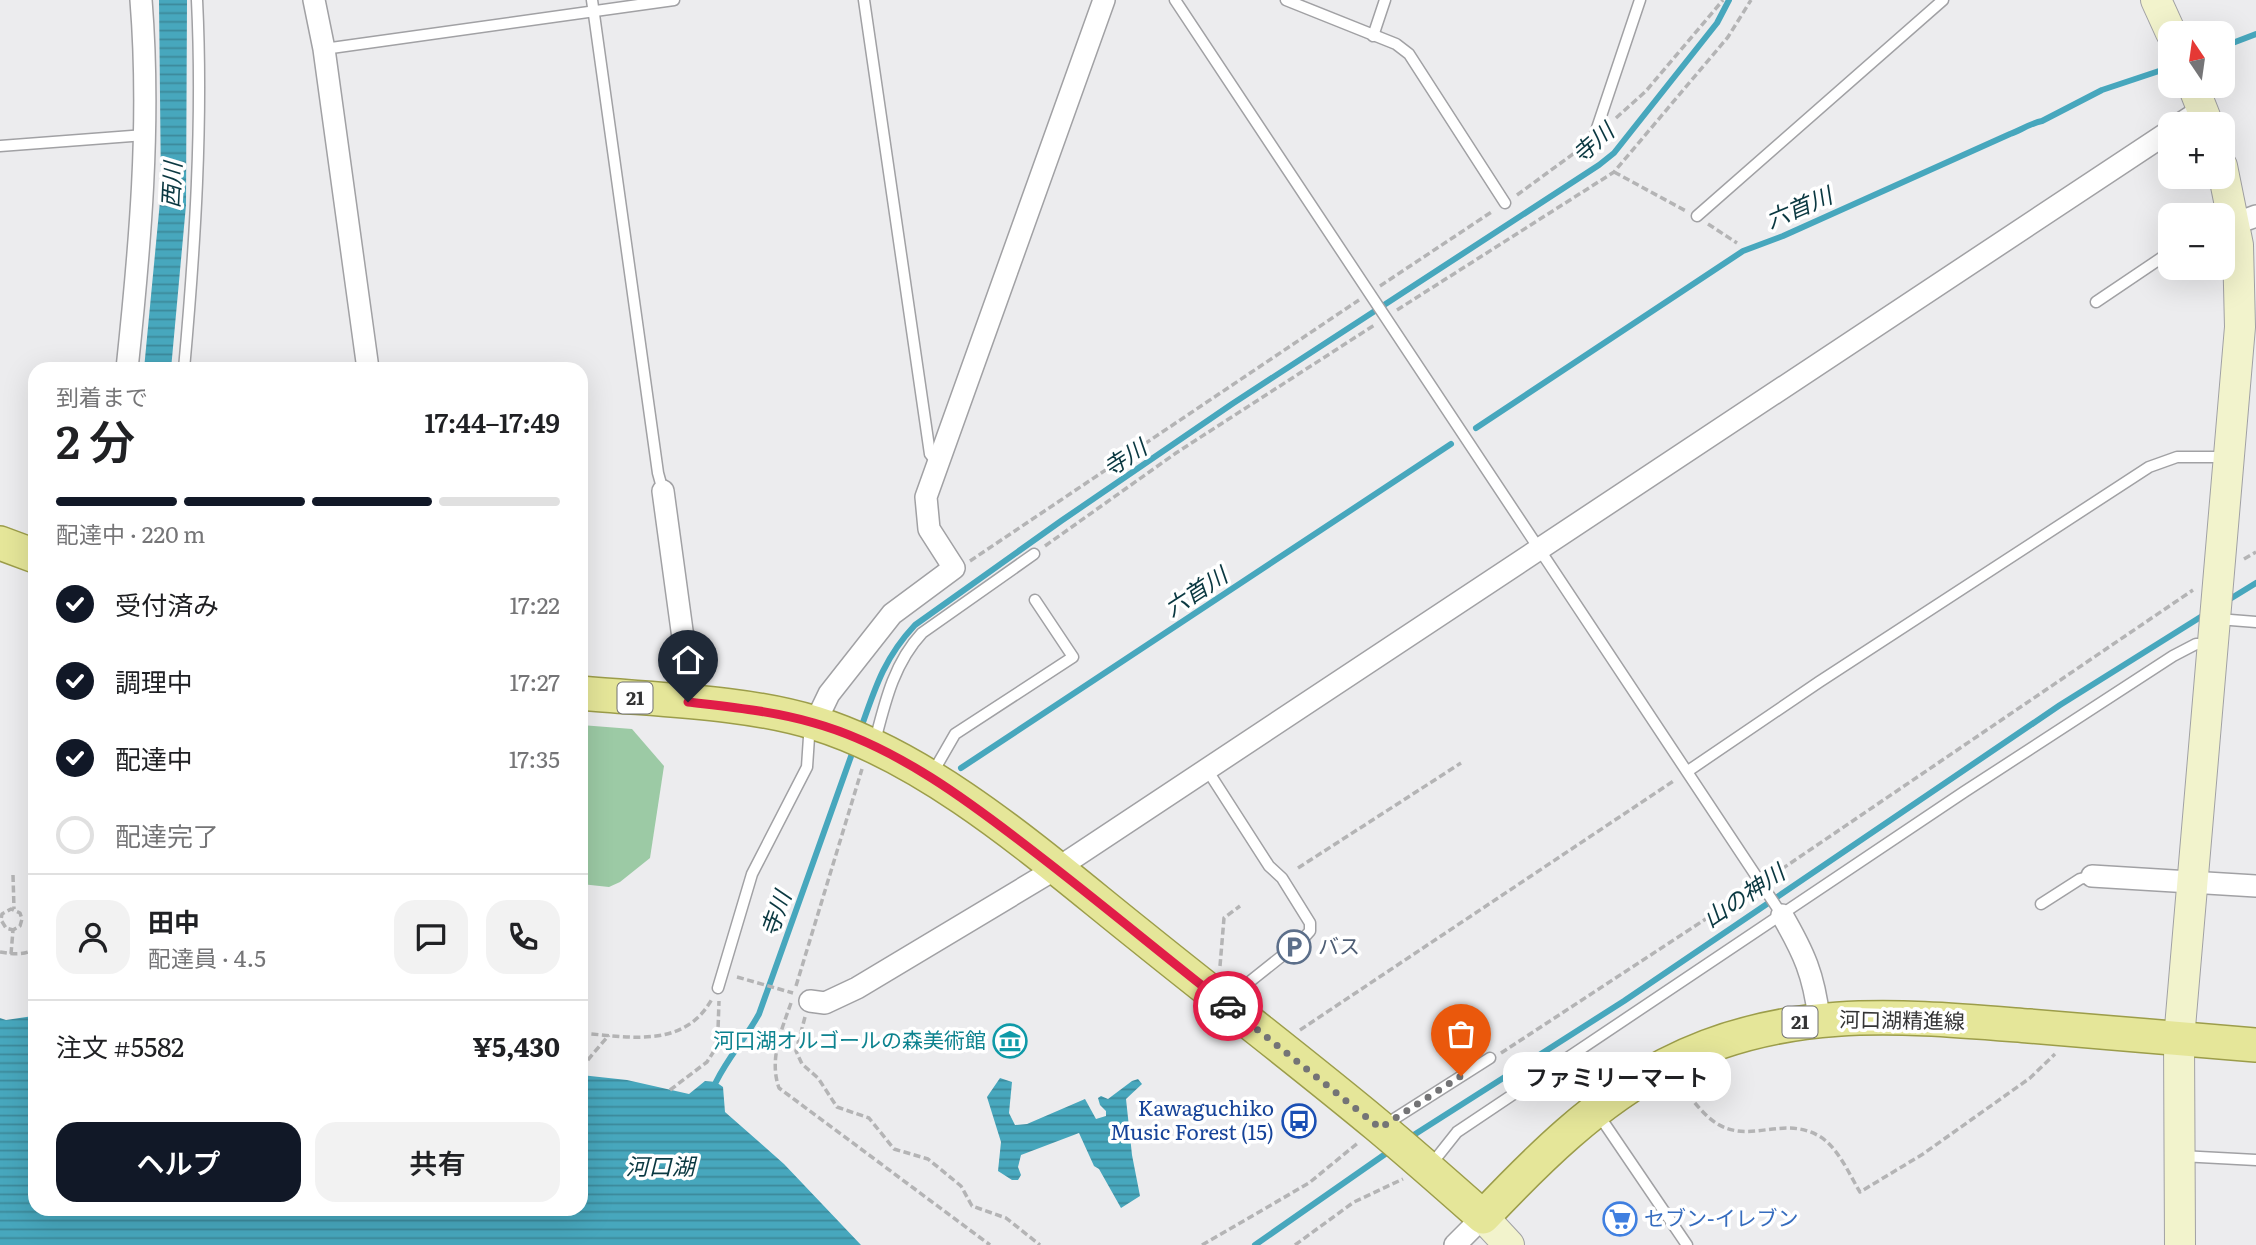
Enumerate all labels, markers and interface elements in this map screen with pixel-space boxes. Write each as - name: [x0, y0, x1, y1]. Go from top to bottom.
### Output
- north arrow: [2158, 21, 2235, 98]
- map controls: [2158, 21, 2235, 280]
- water label: 寺川: [1563, 112, 1622, 169]
- button: +: [2158, 112, 2235, 189]
- water label: 西川: [152, 158, 188, 209]
- water label: 六首川: [1760, 176, 1839, 235]
- button: −: [2158, 203, 2235, 280]
- text: 到着まで: [56, 379, 148, 413]
- text: 17:44–17:49: [425, 402, 560, 441]
- text: 2 分: [56, 405, 135, 473]
- water label: 寺川: [1095, 428, 1155, 483]
- text: 配達中 · 220 m: [56, 516, 205, 550]
- water label: 六首川: [1157, 556, 1236, 623]
- text: 受付済み: [115, 584, 219, 623]
- icon: check: [56, 585, 94, 623]
- text: 17:22: [509, 587, 560, 621]
- pin: [658, 630, 718, 702]
- icon: home: [669, 641, 707, 679]
- text: 調理中: [115, 661, 193, 700]
- icon: check: [56, 662, 94, 700]
- text: 17:27: [510, 664, 560, 698]
- road number: 21: [618, 682, 652, 713]
- text: 配達中: [115, 738, 193, 777]
- icon: check: [56, 739, 94, 777]
- text: 17:35: [509, 741, 560, 775]
- text: 配達完了: [115, 815, 219, 854]
- water label: 山の神川: [1695, 853, 1793, 934]
- water label: 寺川: [750, 883, 799, 941]
- button: person: [56, 900, 130, 974]
- button: chat: [394, 900, 468, 974]
- button: phone: [486, 900, 560, 974]
- text: 田中: [148, 901, 200, 940]
- parking icon: バス: [1275, 928, 1313, 966]
- place label: バス: [1318, 929, 1360, 960]
- text: 配達員 · 4.5: [148, 940, 266, 974]
- courier: [1193, 971, 1263, 1041]
- icon: car: [1209, 987, 1247, 1025]
- street label: 河口湖精進線: [1839, 1002, 1965, 1035]
- pin: [1431, 1004, 1491, 1076]
- road number: 21: [1783, 1006, 1818, 1038]
- icon: bag: [1442, 1015, 1480, 1053]
- museum icon: 河口湖オルゴールの森美術館: [991, 1022, 1029, 1060]
- place label: 河口湖オルゴールの森美術館: [713, 1023, 986, 1054]
- text: 注文 #5582: [56, 1026, 184, 1065]
- text: ¥5,430: [473, 1026, 560, 1065]
- callout: ファミリーマート: [1503, 1052, 1730, 1100]
- text: ファミリーマート: [1525, 1059, 1709, 1093]
- place label: Kawaguchiko Music Forest (15): [1110, 1091, 1274, 1146]
- bus stop icon: Kawaguchiko Music Forest (15): [1280, 1102, 1318, 1140]
- button: ヘルプ: [56, 1122, 301, 1202]
- button: 共有: [315, 1122, 560, 1202]
- water label: 河口湖: [626, 1148, 698, 1182]
- supermarket icon: セブン-イレブン: [1601, 1200, 1639, 1238]
- place label: セブン-イレブン: [1644, 1201, 1798, 1232]

